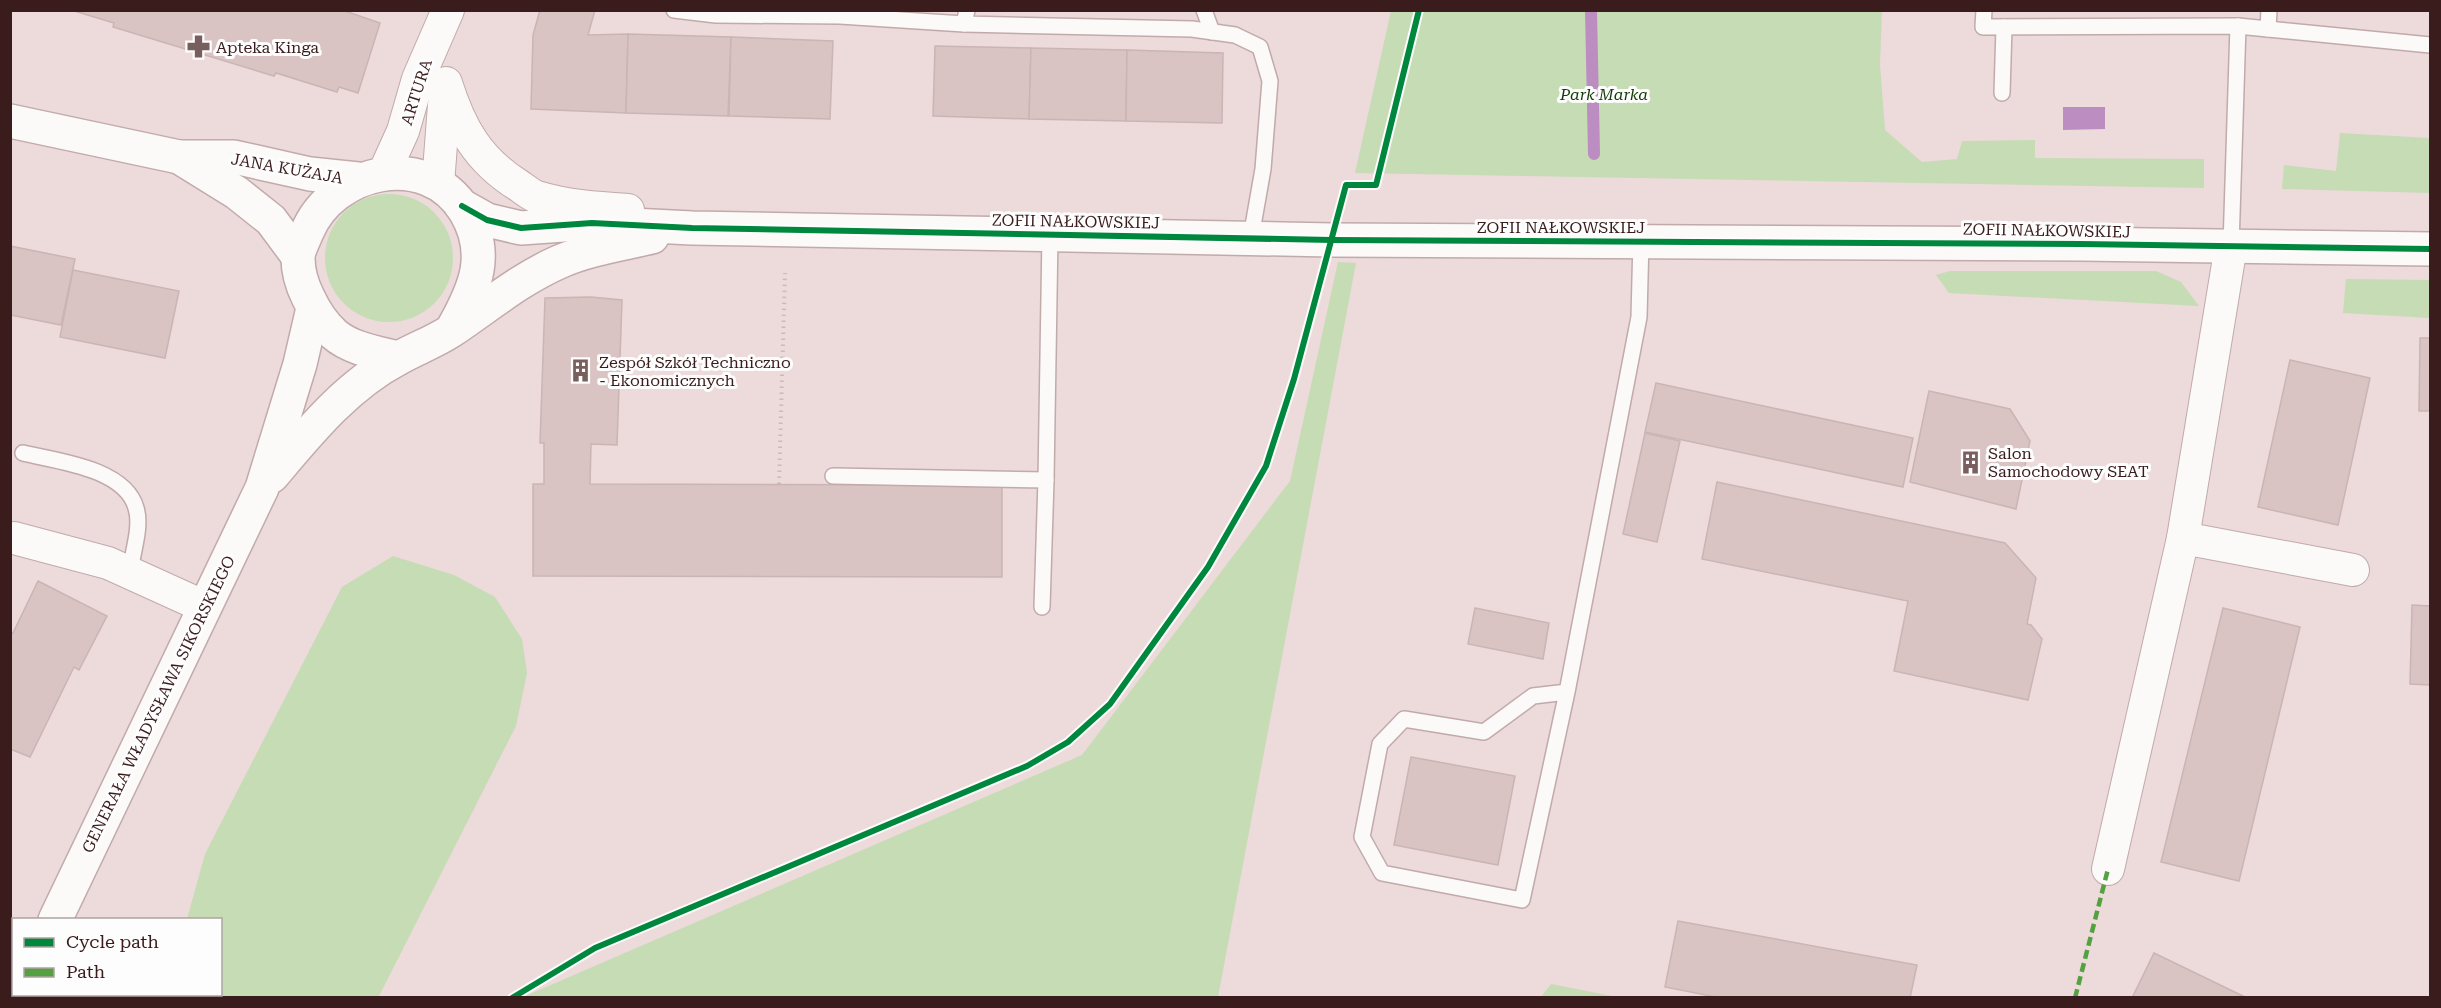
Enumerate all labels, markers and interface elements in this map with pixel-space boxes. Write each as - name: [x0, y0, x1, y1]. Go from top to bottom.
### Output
- pharmacy icon: Apteka Kinga: [185, 34, 211, 60]
- place label: Apteka Kinga: [216, 38, 319, 57]
- street label: ARTURA: [397, 56, 436, 127]
- park label: Park Marka: [1559, 85, 1648, 104]
- street label: JANA KUŻAJA: [230, 149, 345, 188]
- street label: ZOFII NAŁKOWSKIEJ: [992, 211, 1160, 232]
- street label: ZOFII NAŁKOWSKIEJ: [1477, 218, 1645, 237]
- street label: ZOFII NAŁKOWSKIEJ: [1963, 220, 2131, 241]
- place label: Zespół Szkół Techniczno - Ekonomicznych: [599, 353, 791, 390]
- building icon: Zespół Szkół Techniczno - Ekonomicznych: [568, 358, 594, 384]
- place label: Salon Samochodowy SEAT: [1988, 444, 2149, 481]
- building icon: Salon Samochodowy SEAT: [1957, 449, 1983, 475]
- street label: GENERAŁA WŁADYSŁAWA SIKORSKIEGO: [78, 553, 239, 856]
- legend: [12, 918, 222, 996]
- text: Cycle path: [66, 931, 159, 952]
- text: Path: [66, 961, 105, 982]

